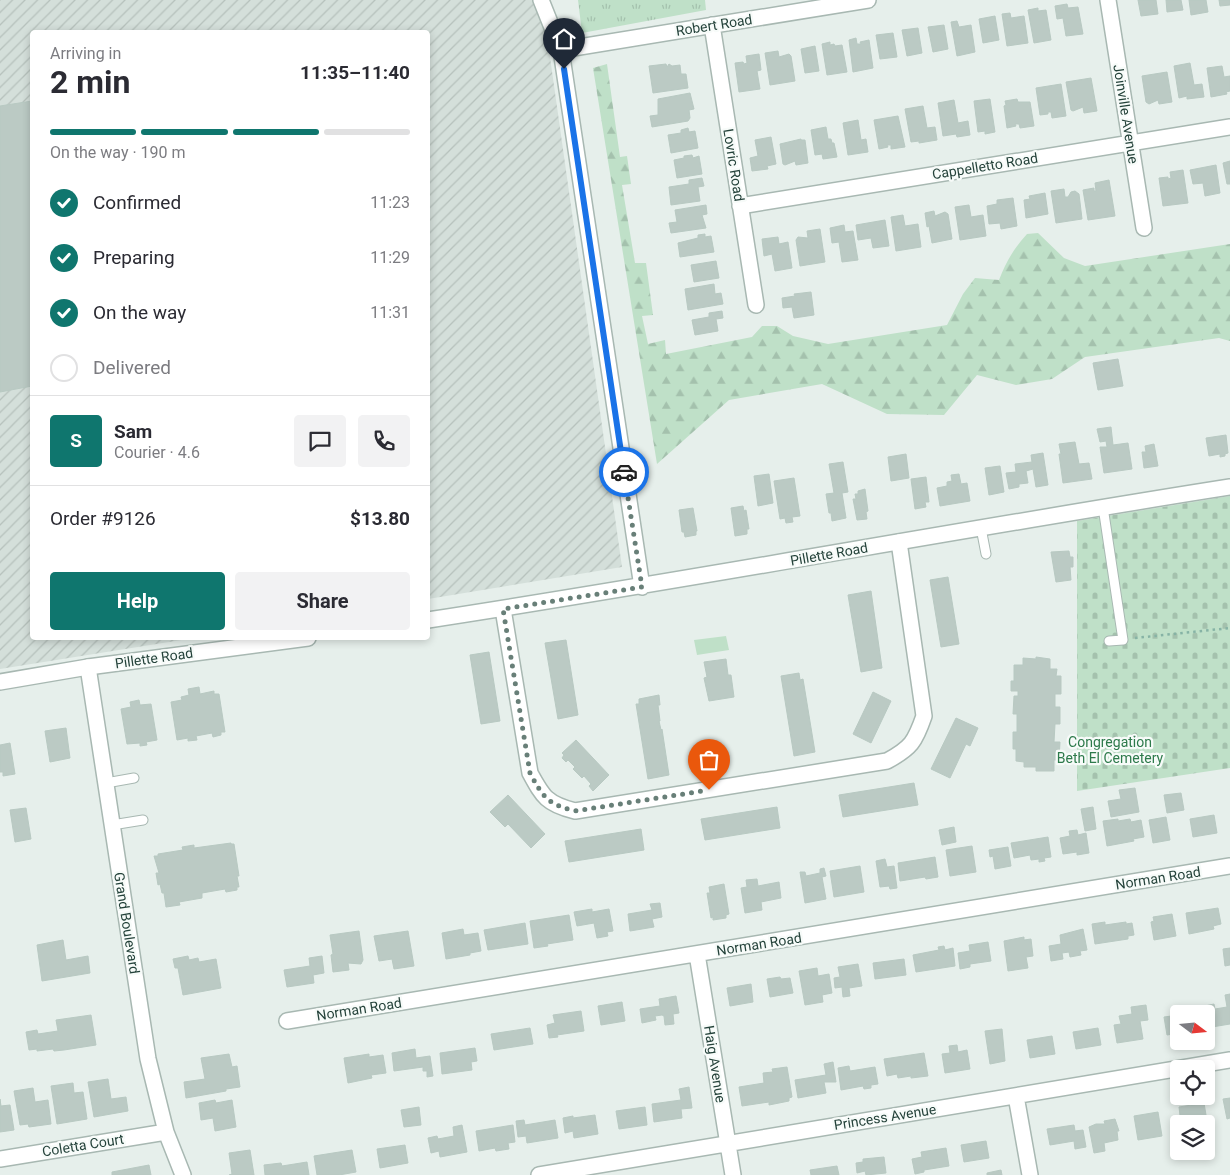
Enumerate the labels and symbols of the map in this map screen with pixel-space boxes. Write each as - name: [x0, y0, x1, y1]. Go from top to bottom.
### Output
- street label: Robert Road: [675, 11, 753, 39]
- pin: [543, 18, 585, 69]
- street label: Joinville Avenue: [1110, 63, 1142, 165]
- street label: Lovric Road: [720, 128, 748, 202]
- street label: Cappelletto Road: [931, 150, 1039, 182]
- courier: [599, 447, 649, 497]
- street label: Pillette Road: [789, 539, 869, 569]
- street label: Pillette Road: [114, 645, 194, 671]
- park label: Congregation Beth El Cemetery: [1057, 734, 1164, 766]
- pin: [688, 739, 730, 790]
- street label: Norman Road: [1114, 863, 1202, 893]
- street label: Grand Boulevard: [111, 871, 143, 975]
- street label: Norman Road: [715, 929, 803, 959]
- street label: Norman Road: [315, 994, 403, 1024]
- north arrow: [1170, 1005, 1215, 1050]
- street label: Haig Avenue: [701, 1024, 729, 1104]
- street label: Princess Avenue: [833, 1101, 937, 1133]
- street label: Coletta Court: [41, 1131, 125, 1159]

